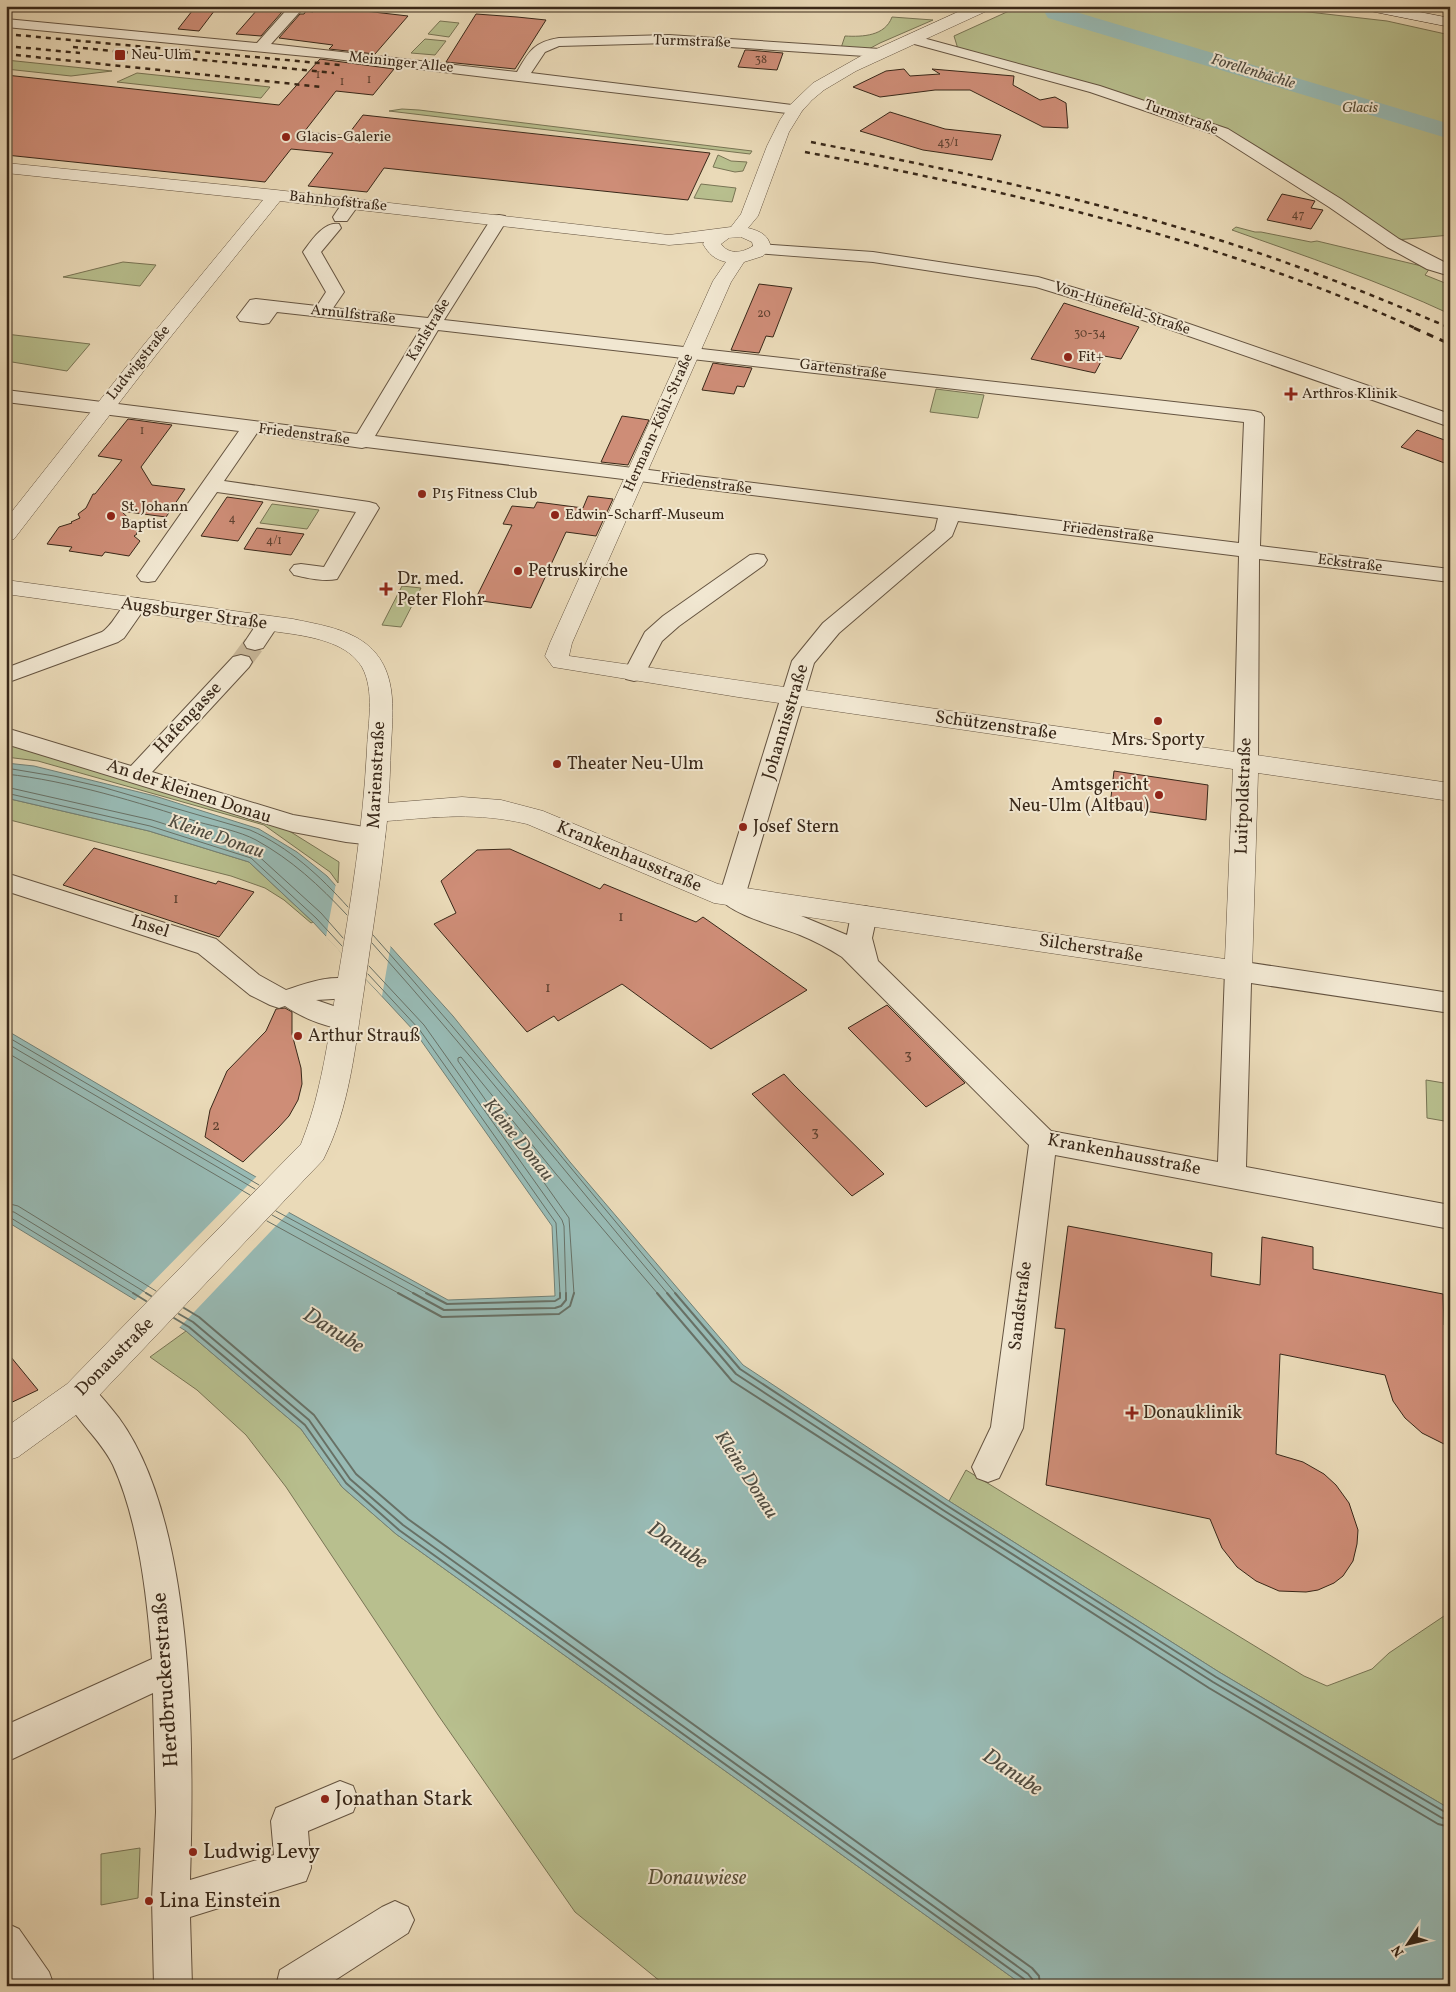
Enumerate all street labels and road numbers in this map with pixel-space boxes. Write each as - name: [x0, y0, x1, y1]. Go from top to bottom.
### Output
- street label: Turmstraße: [653, 30, 731, 54]
- street label: Meininger Allee: [347, 47, 455, 79]
- street label: Turmstraße: [1141, 95, 1221, 141]
- street label: Bahnhofstraße: [288, 186, 388, 218]
- street label: Von-Hünefeld-Straße: [1051, 277, 1193, 341]
- street label: Karlstraße: [402, 295, 456, 365]
- street label: Arnulfstraße: [309, 300, 397, 330]
- street label: Ludwigstraße: [102, 321, 176, 405]
- street label: Hermann-Köhl-Straße: [619, 350, 699, 496]
- street label: Gartenstraße: [798, 354, 888, 386]
- street label: Friedenstraße: [257, 419, 351, 451]
- street label: Friedenstraße: [659, 468, 753, 500]
- street label: Friedenstraße: [1061, 517, 1155, 549]
- street label: Eckstraße: [1316, 550, 1384, 578]
- street label: Augsburger Straße: [119, 591, 269, 637]
- street label: Johannisstraße: [757, 661, 815, 783]
- street label: Hafengasse: [148, 677, 228, 759]
- street label: Schützenstraße: [933, 705, 1059, 747]
- street label: Marienstraße: [362, 721, 392, 829]
- street label: Luitpoldstraße: [1229, 737, 1259, 855]
- street label: An der kleinen Donau: [103, 754, 275, 830]
- street label: Krankenhausstraße: [552, 815, 706, 899]
- street label: Insel: [128, 909, 172, 945]
- street label: Silcherstraße: [1037, 928, 1145, 970]
- street label: Krankenhausstraße: [1045, 1128, 1203, 1182]
- street label: Sandstraße: [1003, 1260, 1039, 1352]
- street label: Donaustraße: [70, 1312, 160, 1402]
- street label: Herdbruckerstraße: [145, 1591, 187, 1769]

